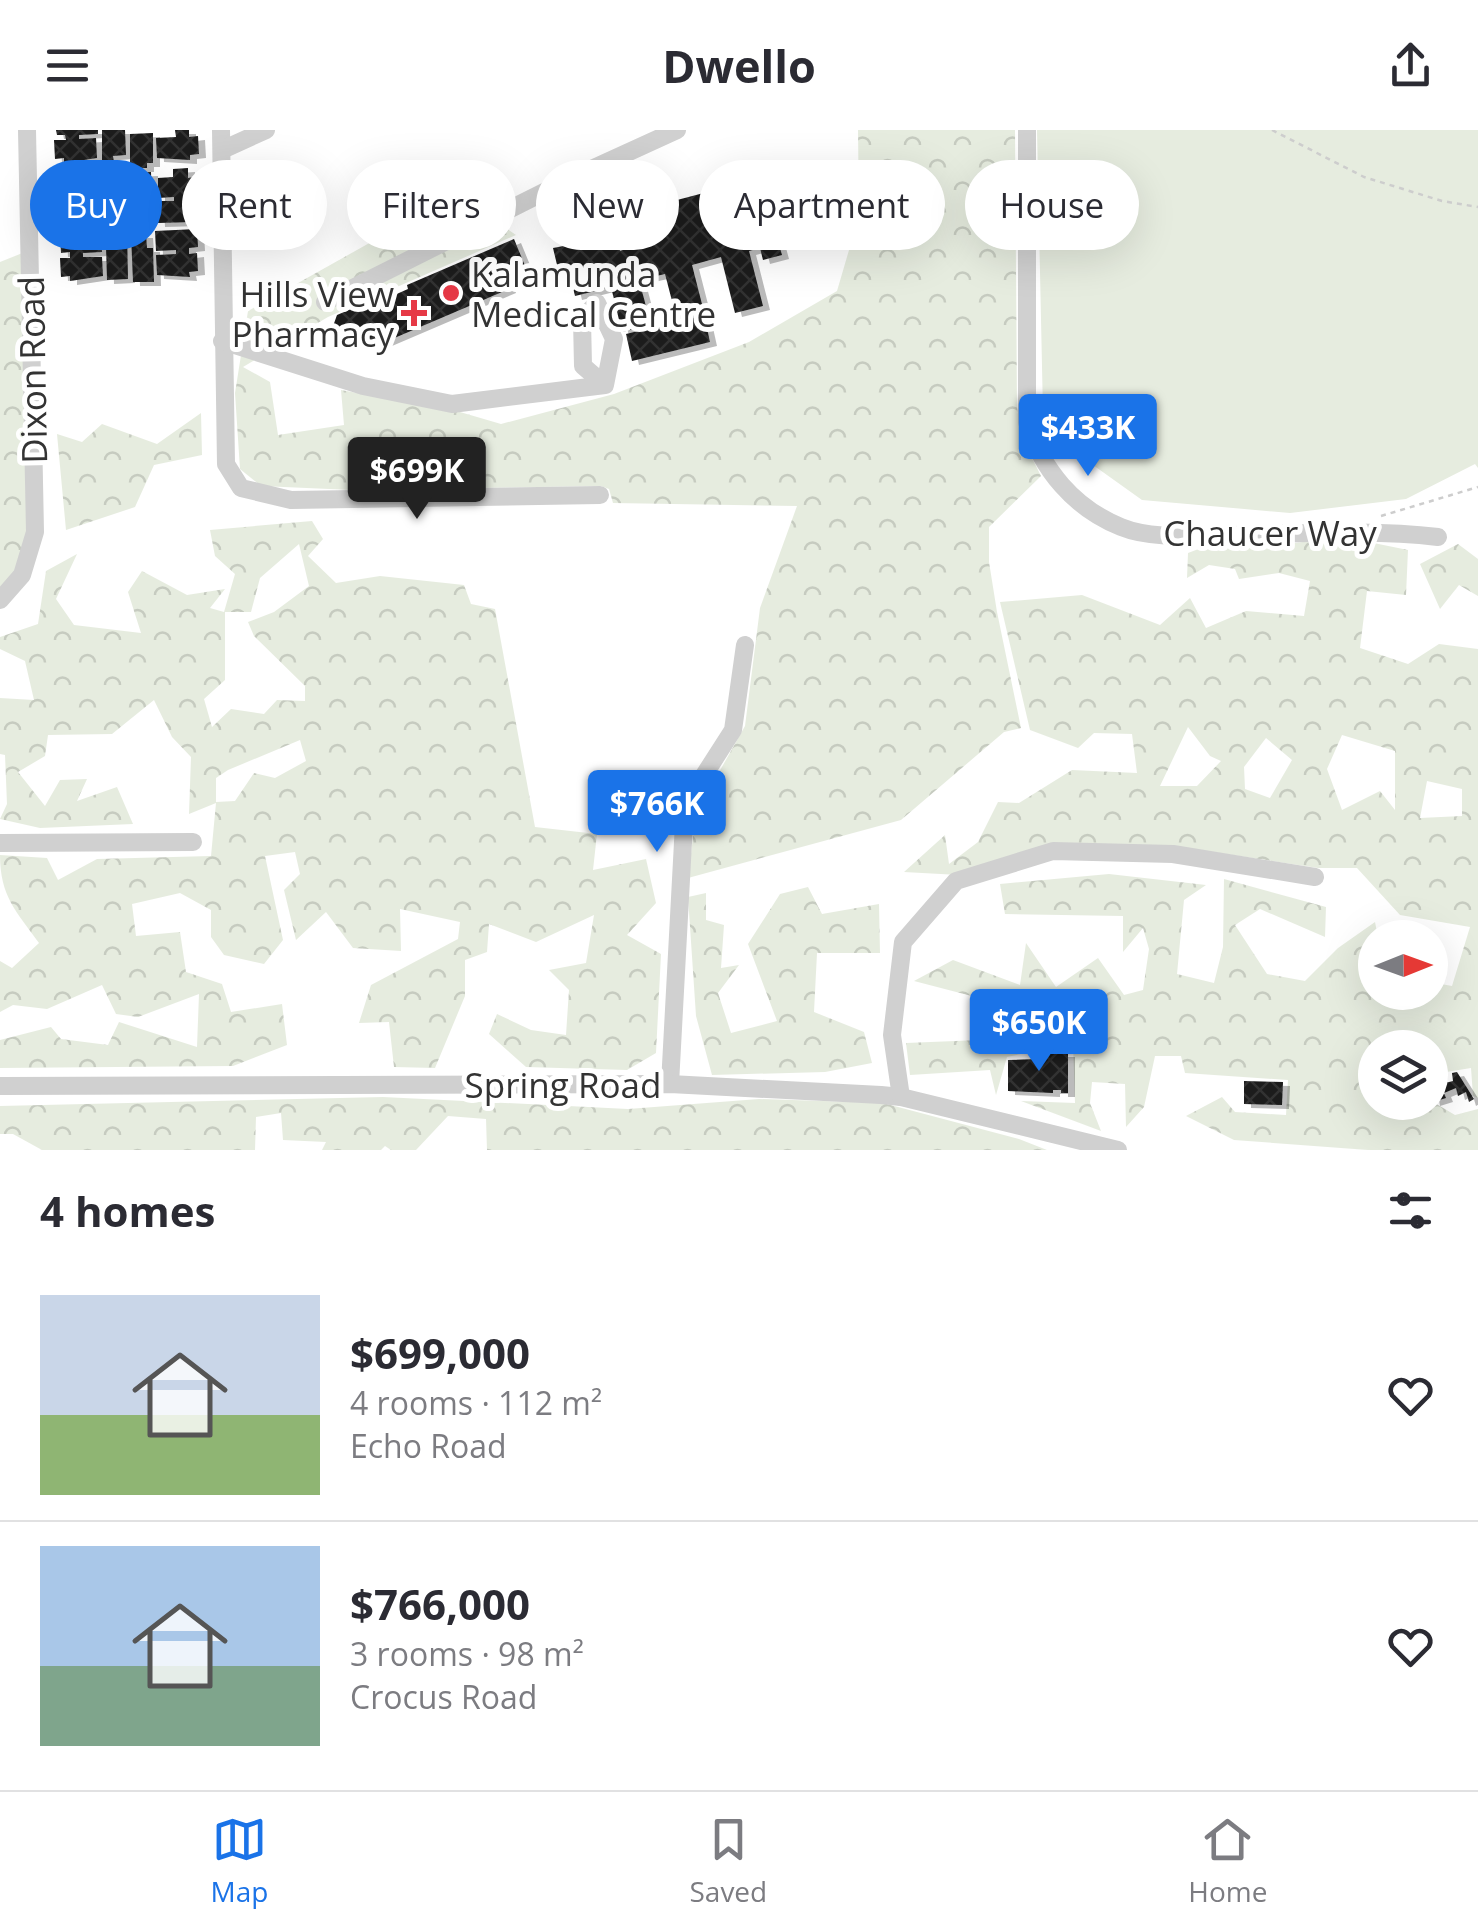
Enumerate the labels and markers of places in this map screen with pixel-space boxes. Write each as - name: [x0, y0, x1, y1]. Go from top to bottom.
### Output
- place label: Kalamunda Medical Centre: [471, 250, 716, 337]
- place label: Hills View Pharmacy: [232, 270, 394, 357]
- marker: Kalamunda Medical Centre: [440, 282, 462, 304]
- marker: Hills View Pharmacy: [403, 302, 425, 324]
- pin: $433K: [1018, 394, 1158, 479]
- pin: $699K: [347, 437, 487, 522]
- pin: $766K: [587, 770, 727, 855]
- pin: $650K: [969, 989, 1109, 1074]

